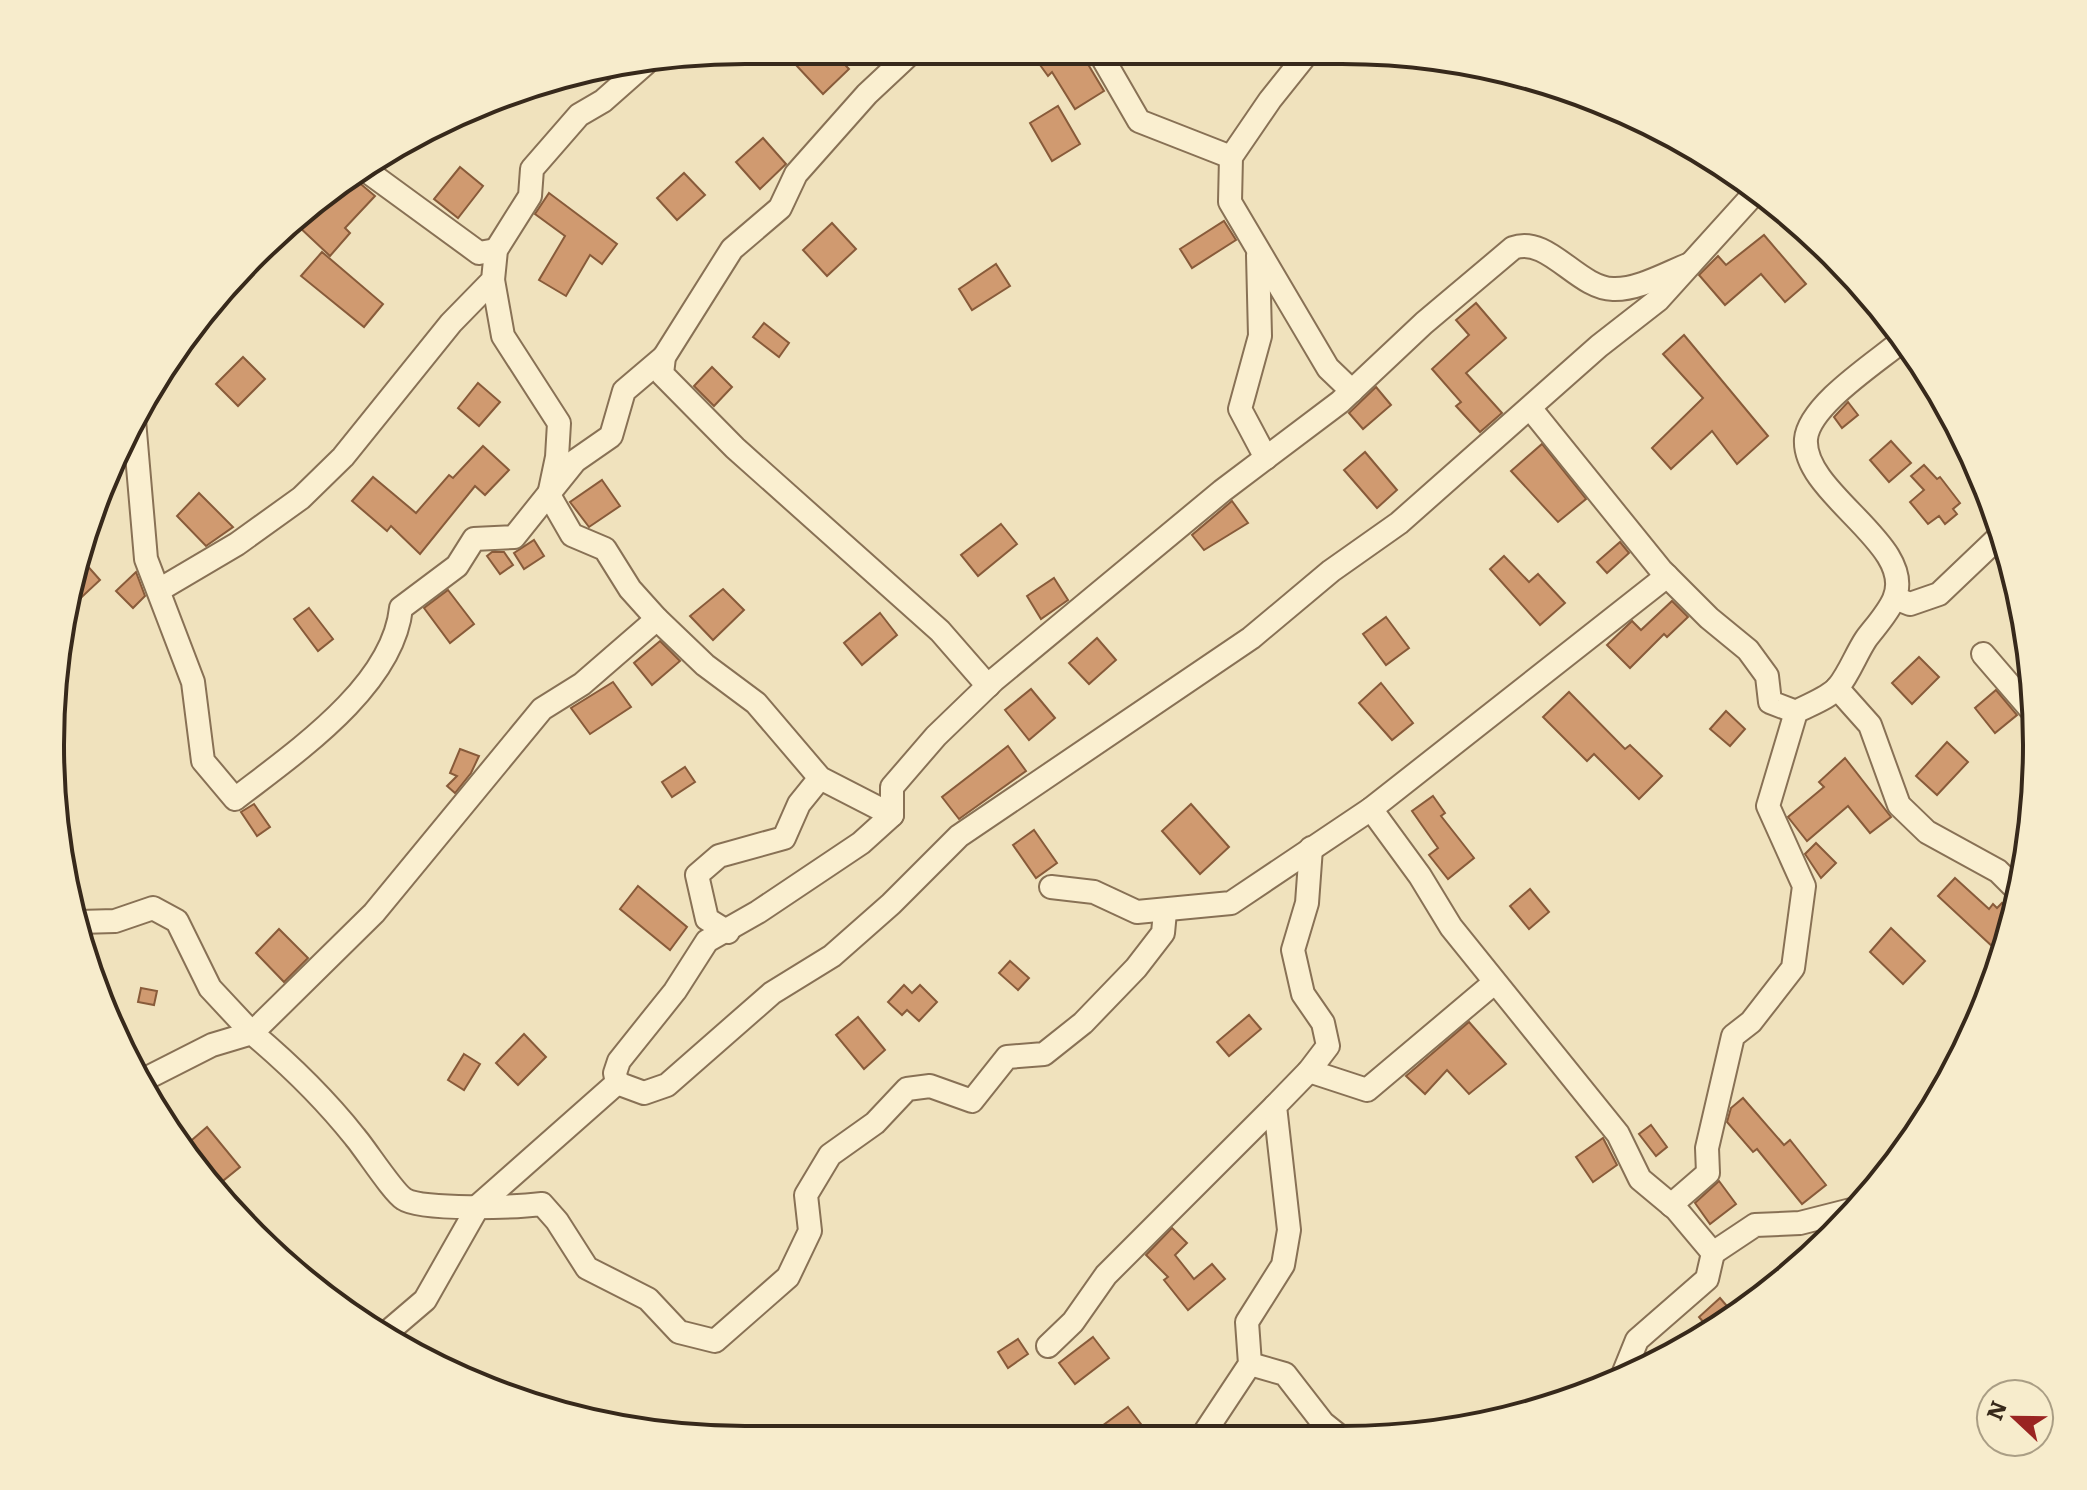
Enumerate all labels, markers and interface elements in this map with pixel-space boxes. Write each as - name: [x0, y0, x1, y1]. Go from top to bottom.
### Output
- north arrow: [1975, 1378, 2055, 1458]
- text: N: [1976, 1395, 2014, 1425]

